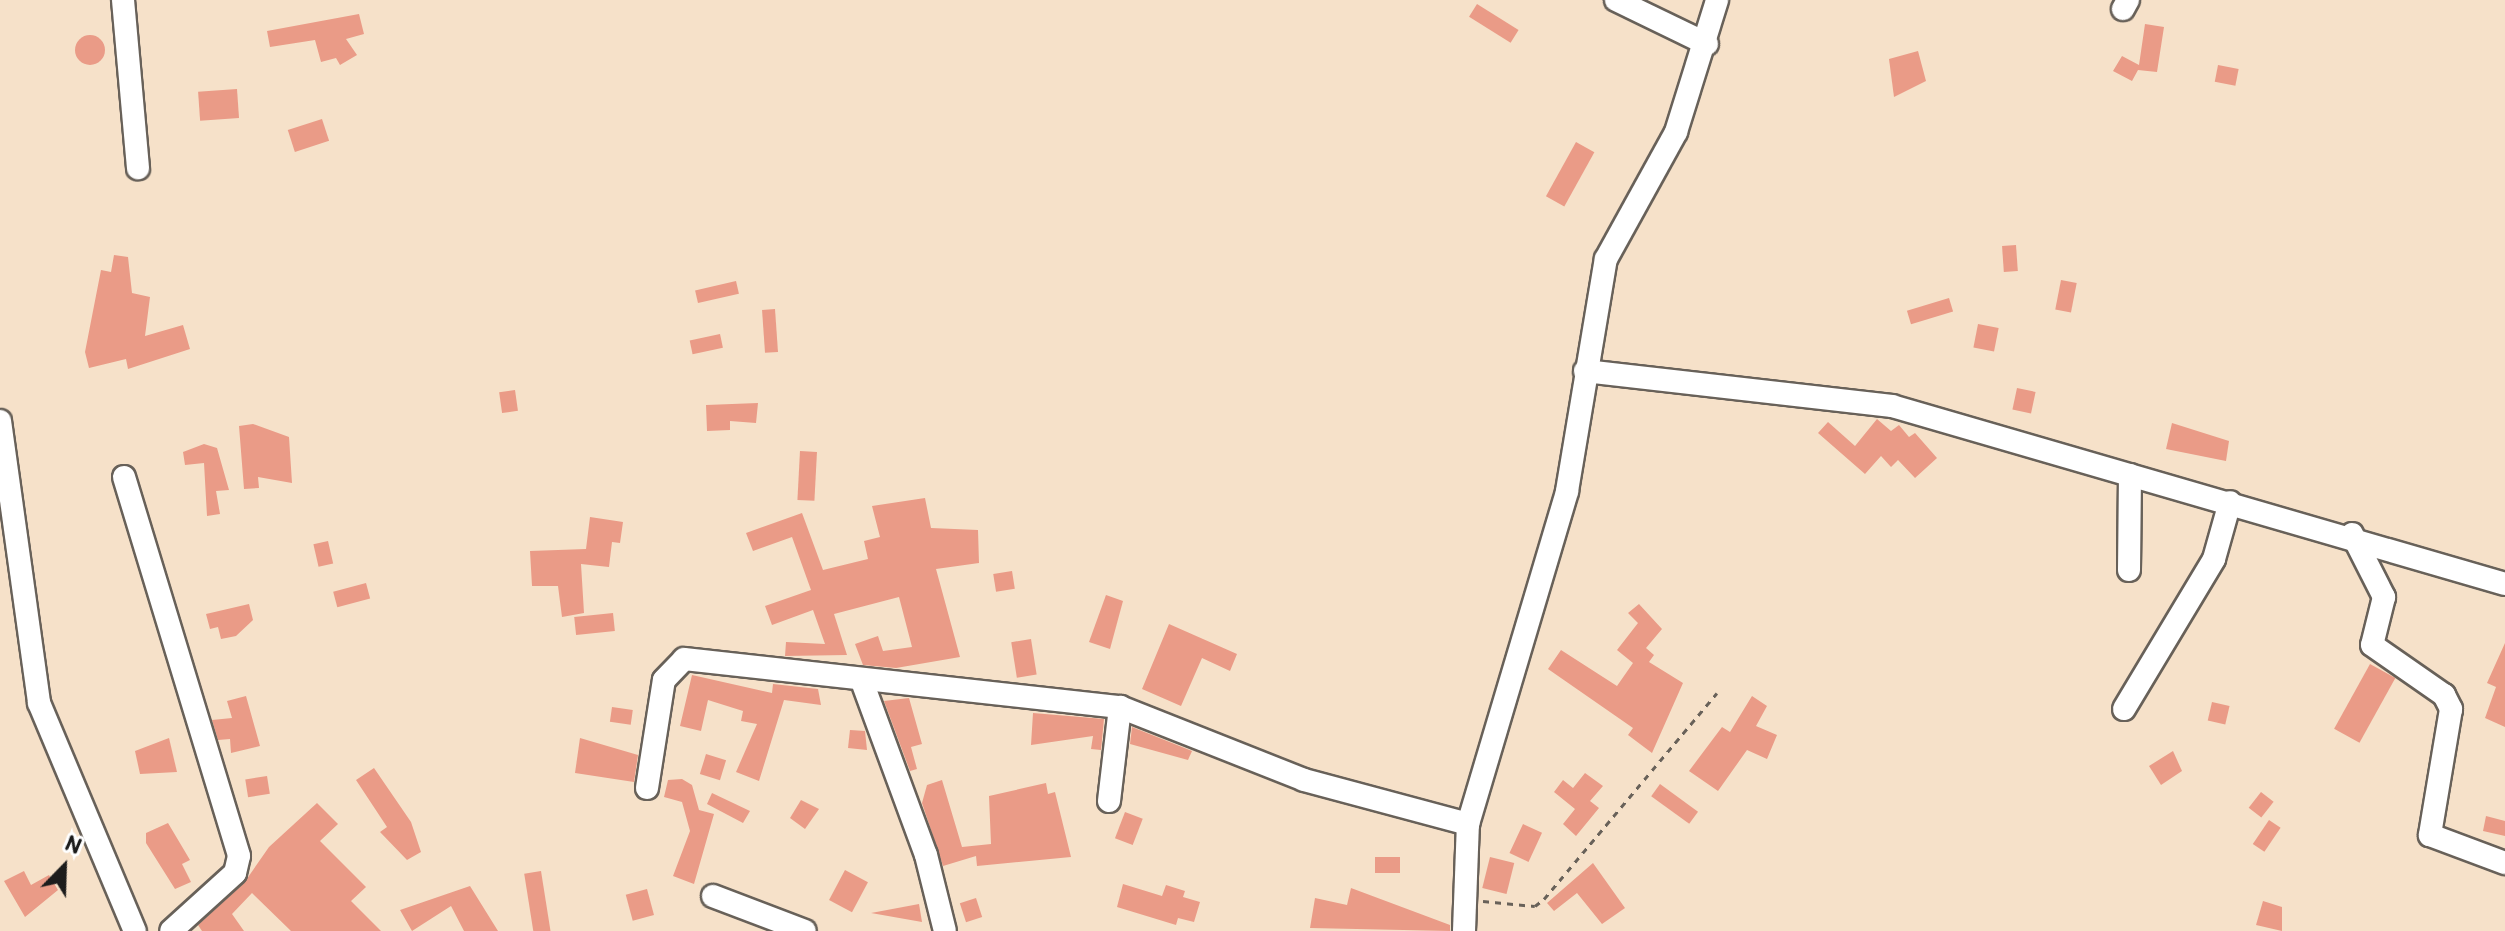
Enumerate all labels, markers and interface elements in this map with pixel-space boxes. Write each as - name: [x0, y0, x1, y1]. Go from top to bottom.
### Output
- north arrow: [24, 827, 104, 907]
- text: N: [61, 829, 86, 860]

